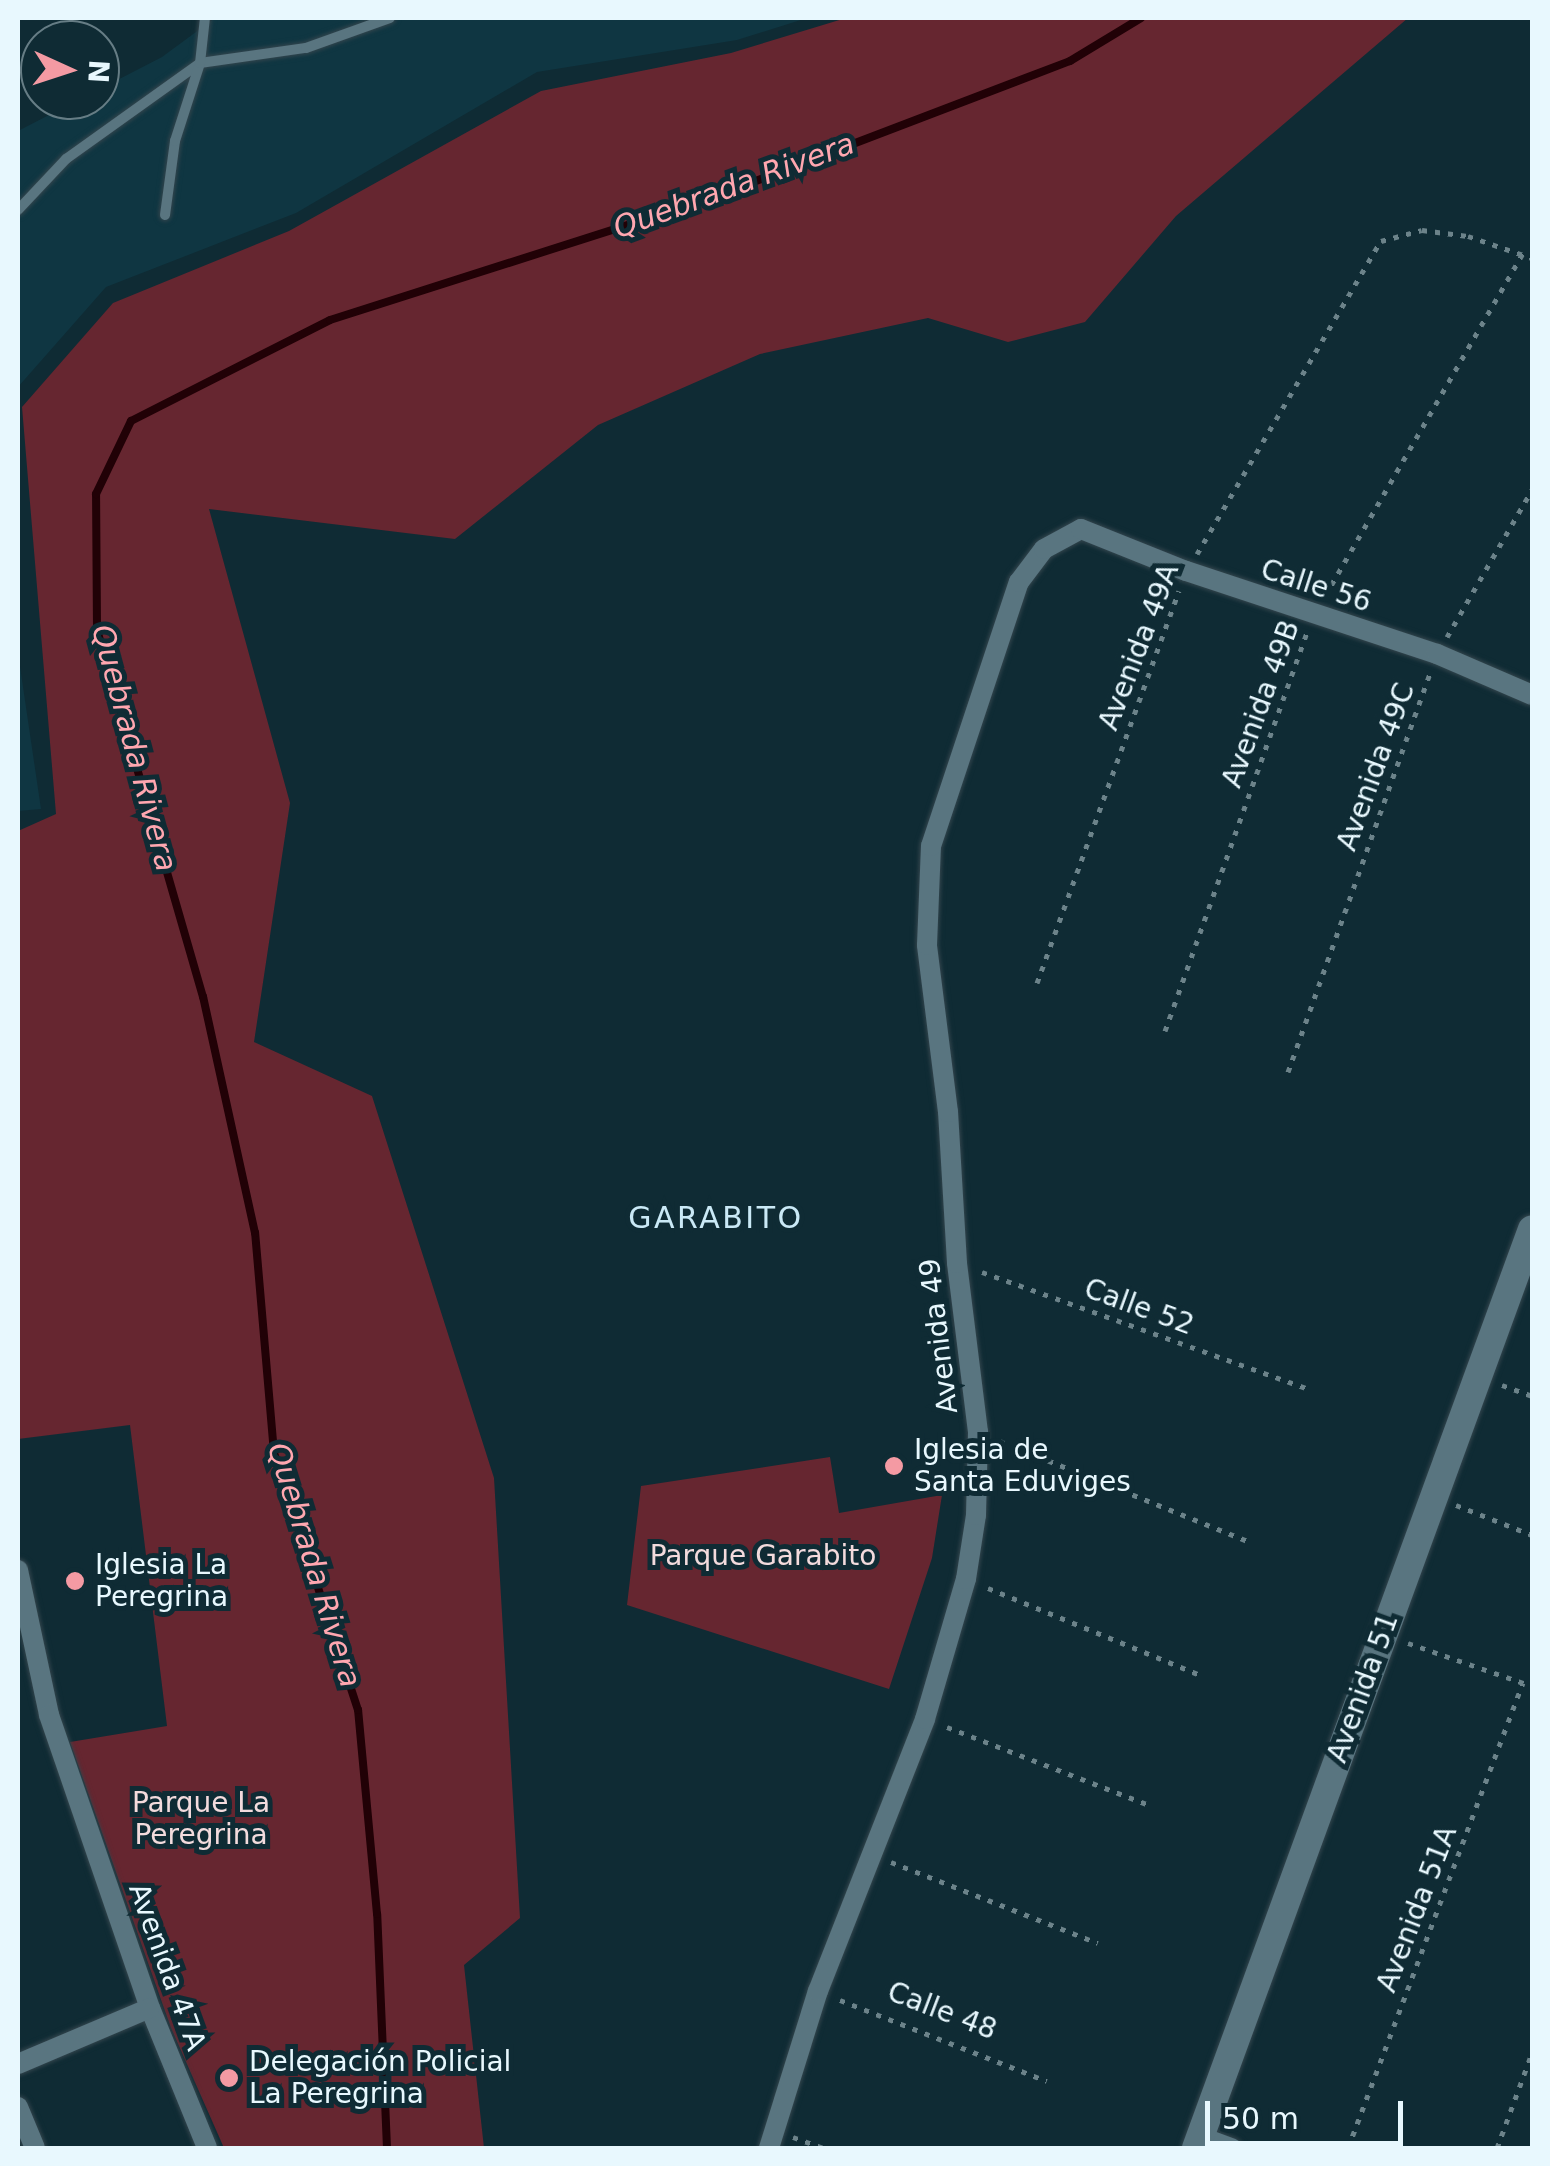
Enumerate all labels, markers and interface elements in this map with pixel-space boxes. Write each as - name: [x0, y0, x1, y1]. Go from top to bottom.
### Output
- north arrow: [20, 20, 120, 120]
- text: N: [81, 59, 116, 84]
- water label: Quebrada Rivera: [609, 126, 859, 246]
- street label: Calle 56: [1257, 552, 1375, 620]
- street label: Avenida 49A: [1092, 559, 1186, 735]
- street label: Avenida 49B: [1215, 616, 1307, 792]
- water label: Quebrada Rivera: [84, 621, 184, 875]
- street label: Avenida 49C: [1330, 679, 1422, 855]
- district label: GARABITO: [628, 1200, 804, 1236]
- street label: Avenida 49: [913, 1256, 965, 1416]
- street label: Calle 52: [1080, 1272, 1198, 1342]
- place label: Iglesia de Santa Eduviges: [914, 1433, 1131, 1499]
- water label: Quebrada Rivera: [260, 1438, 368, 1692]
- marker: Iglesia de Santa Eduviges: [883, 1455, 905, 1477]
- park label: Parque Garabito: [650, 1539, 876, 1573]
- place label: Iglesia La Peregrina: [95, 1548, 228, 1614]
- marker: Iglesia La Peregrina: [64, 1570, 86, 1592]
- street label: Avenida 51: [1320, 1609, 1406, 1767]
- park label: Parque La Peregrina: [132, 1786, 270, 1852]
- street label: Avenida 51A: [1370, 1821, 1464, 1997]
- street label: Avenida 47A: [121, 1879, 213, 2055]
- street label: Calle 48: [883, 1975, 1001, 2047]
- place label: Delegación Policial La Peregrina: [249, 2045, 511, 2111]
- marker: Delegación Policial La Peregrina: [218, 2067, 240, 2089]
- scale bar: [1210, 2081, 1408, 2143]
- text: 50 m: [1222, 2101, 1299, 2136]

